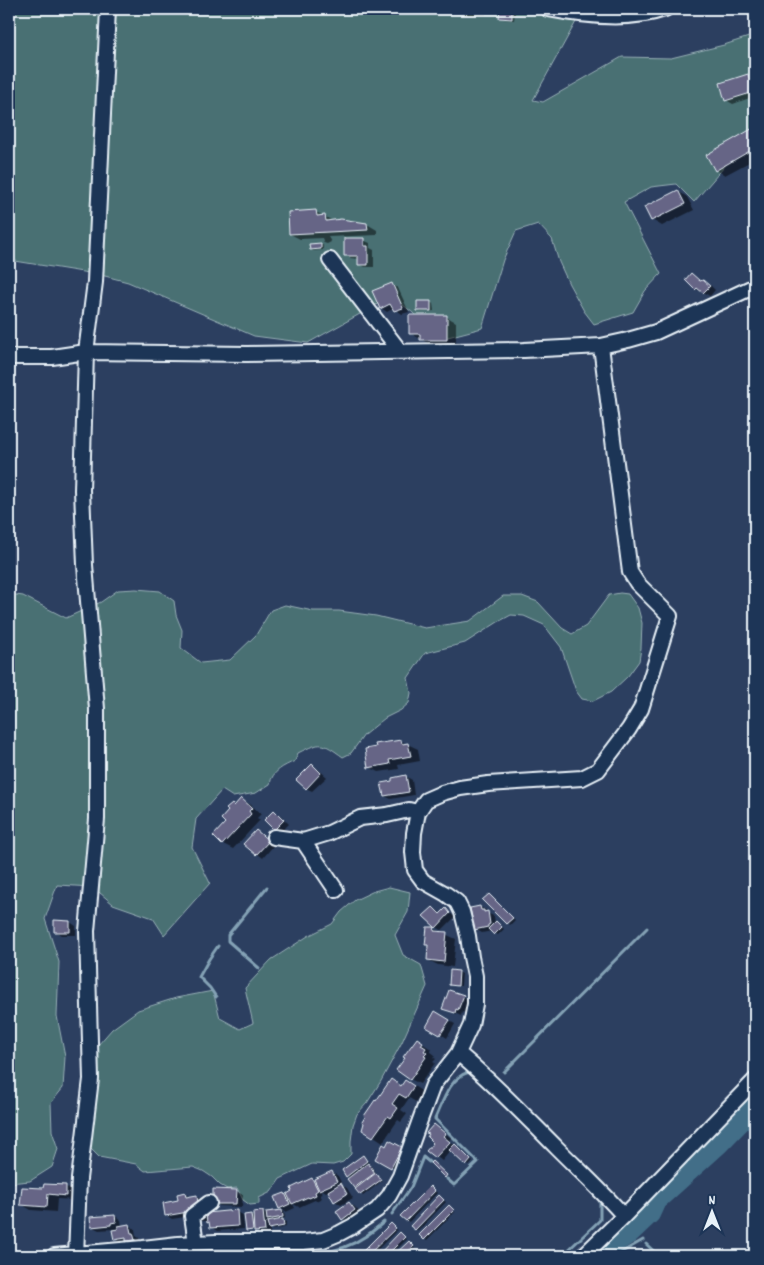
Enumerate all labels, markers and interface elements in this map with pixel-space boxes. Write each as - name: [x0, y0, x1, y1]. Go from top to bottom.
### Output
- north arrow: [686, 1188, 736, 1238]
- text: N: [709, 1191, 716, 1211]

